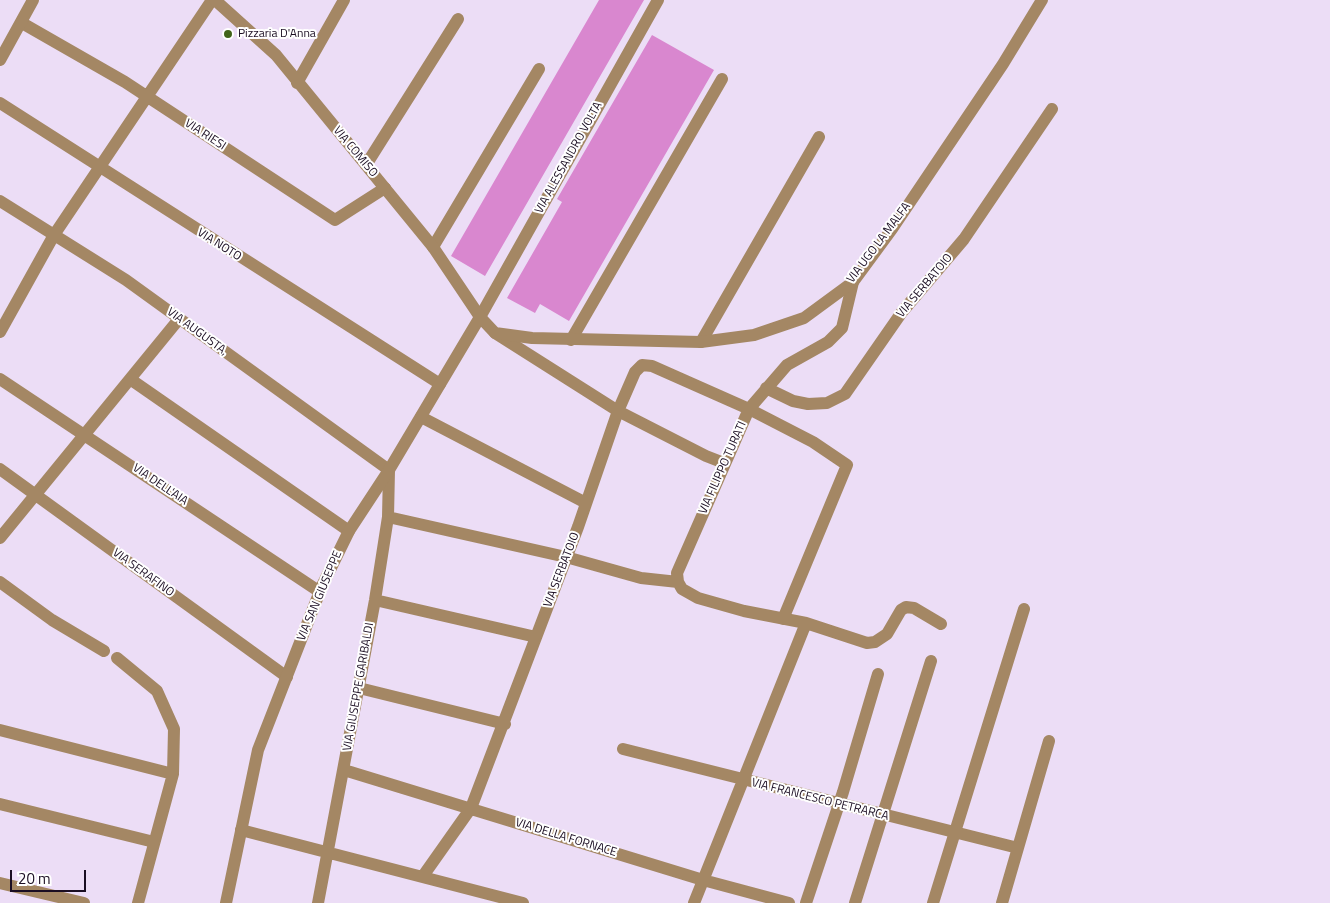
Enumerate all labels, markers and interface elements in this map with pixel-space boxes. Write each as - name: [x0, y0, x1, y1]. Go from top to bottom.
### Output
- place label: Pizzaria D'Anna: [238, 27, 316, 41]
- marker: Pizzaria D'Anna: [222, 28, 234, 40]
- street label: VIA ALESSANDRO VOLTA: [532, 100, 606, 216]
- street label: VIA RIESI: [182, 116, 228, 154]
- street label: VIA COMISO: [330, 124, 380, 180]
- street label: VIA UGO LA MALFA: [844, 200, 914, 286]
- street label: VIA NOTO: [194, 226, 244, 264]
- street label: VIA SERBATOIO: [894, 251, 956, 321]
- street label: VIA AUGUSTA,: [164, 305, 230, 359]
- street label: VIA FILIPPO TURATI: [696, 420, 750, 516]
- street label: VIA DELL'AIA: [130, 461, 190, 509]
- street label: VIA SERBATOIO: [541, 531, 583, 609]
- street label: VIA SERAFINO: [109, 546, 177, 600]
- street label: VIA SAN GIUSEPPE: [295, 549, 345, 643]
- street label: VIA GIUSEPPE GARIBALDI: [341, 622, 377, 752]
- street label: VIA FRANCESCO PETRARCA: [750, 776, 890, 824]
- street label: VIA DELLA FORNACE: [514, 816, 618, 860]
- scale bar: [12, 860, 89, 892]
- text: 20 m: [18, 867, 51, 890]

